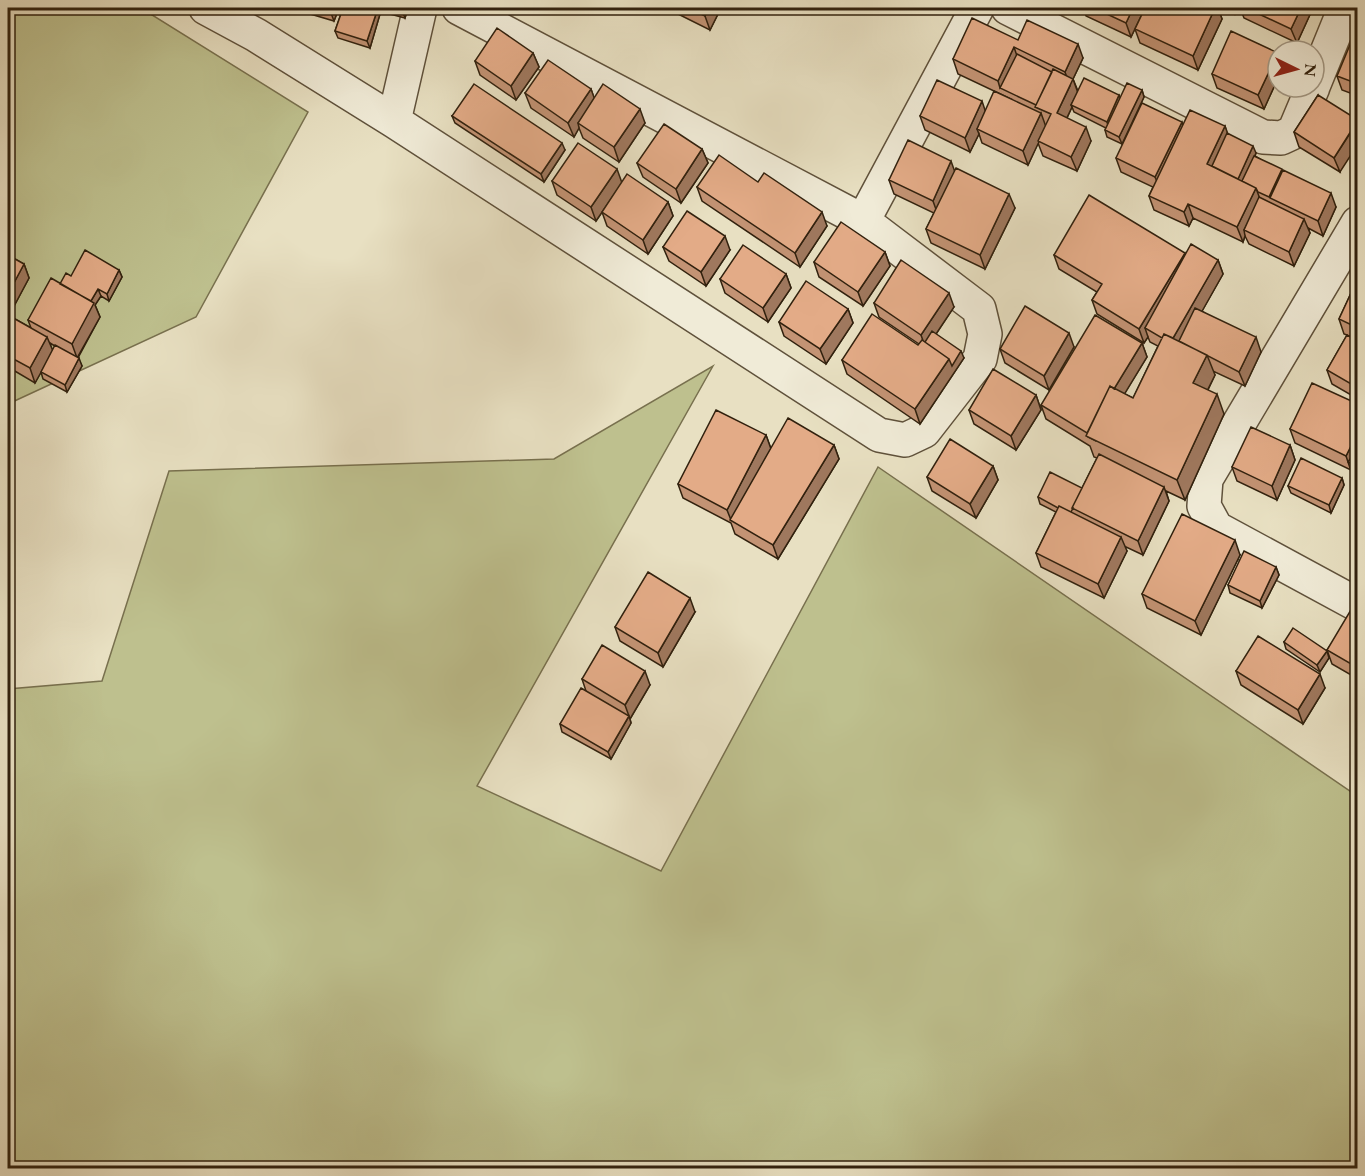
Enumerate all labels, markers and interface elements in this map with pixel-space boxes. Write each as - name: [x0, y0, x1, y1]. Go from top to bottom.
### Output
- north arrow: [1266, 39, 1326, 99]
- text: N: [1299, 63, 1321, 78]

